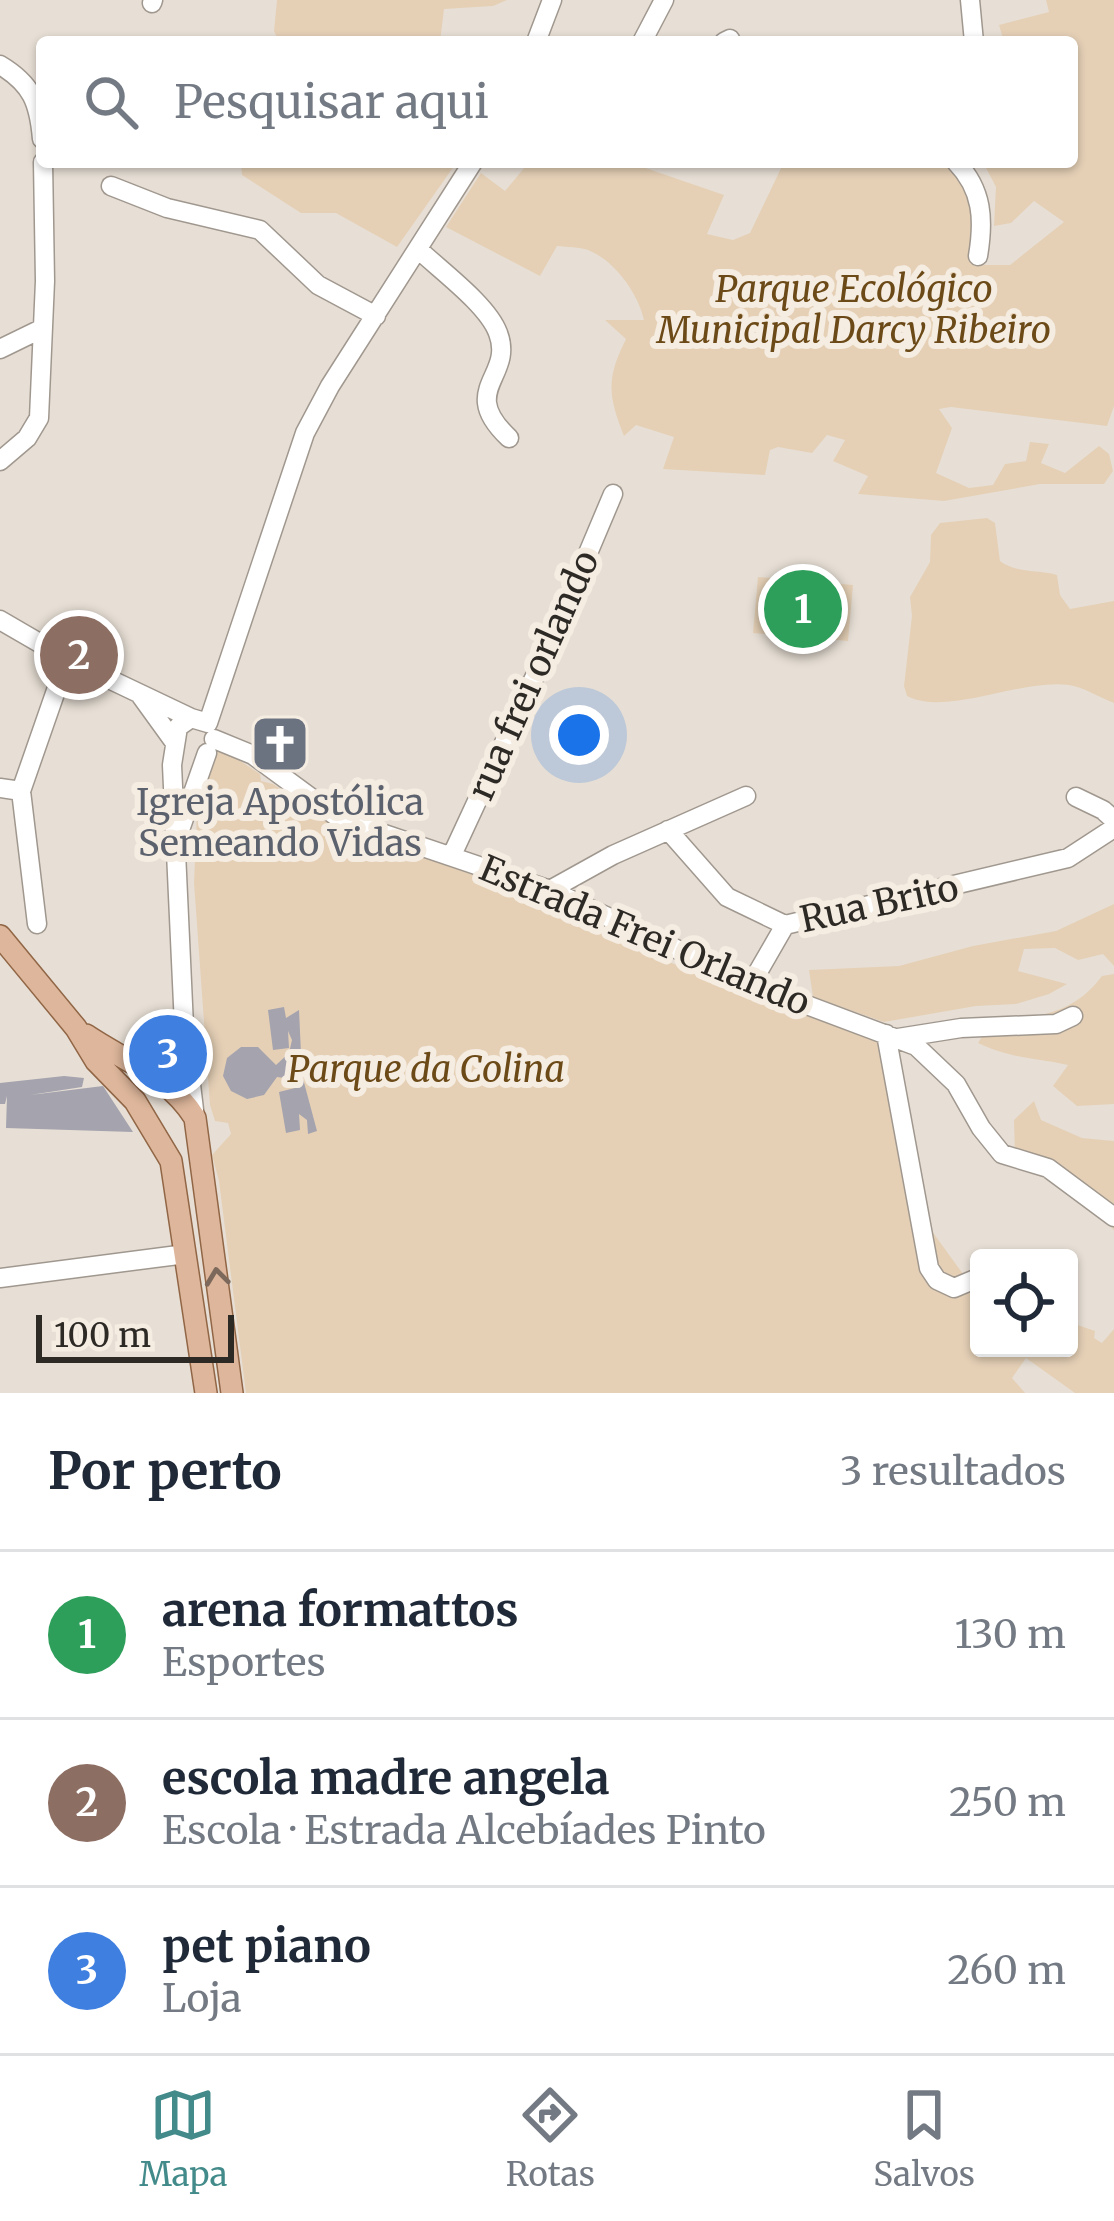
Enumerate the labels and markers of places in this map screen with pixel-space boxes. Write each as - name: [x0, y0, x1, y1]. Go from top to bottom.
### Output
- pin: 1: [764, 564, 842, 654]
- pin: 2: [40, 610, 118, 700]
- church icon: Igreja Apostólica Semeando Vidas: [249, 713, 311, 775]
- place label: Igreja Apostólica Semeando Vidas: [136, 780, 424, 866]
- pin: 3: [129, 1009, 207, 1099]

